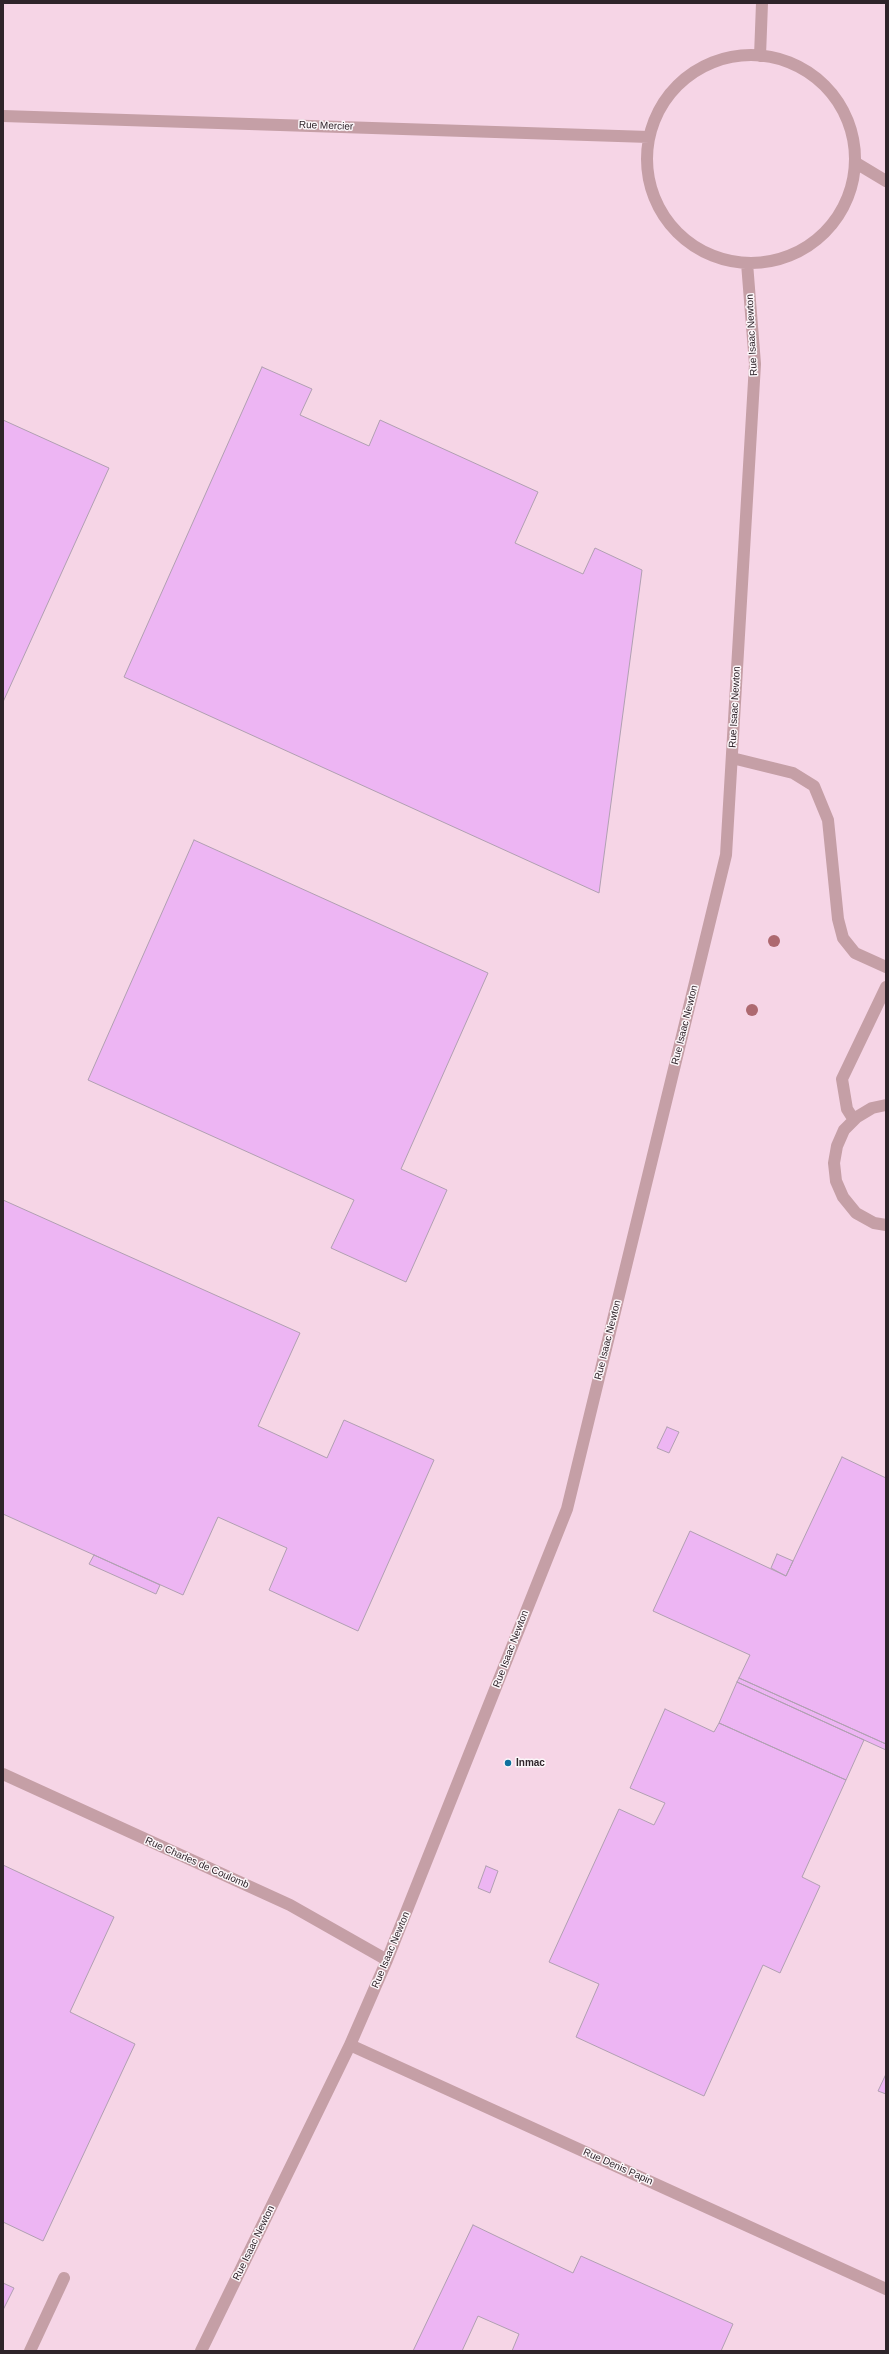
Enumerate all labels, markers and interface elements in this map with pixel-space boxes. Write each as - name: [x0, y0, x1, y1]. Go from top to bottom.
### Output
- street label: Rue Mercier: [299, 119, 353, 133]
- street label: Rue Isaac Newton: [744, 294, 760, 376]
- street label: Rue Isaac Newton: [727, 666, 743, 748]
- street label: Rue Isaac Newton: [669, 984, 701, 1066]
- street label: Rue Isaac Newton: [592, 1299, 624, 1381]
- street label: Rue Isaac Newton: [491, 1609, 531, 1689]
- place label: Inmac: [516, 1757, 545, 1769]
- marker: Inmac: [503, 1758, 513, 1768]
- street label: Rue Charles de Coulomb: [143, 1835, 251, 1891]
- street label: Rue Isaac Newton: [370, 1910, 412, 1990]
- street label: Rue Denis Papin: [581, 2146, 655, 2188]
- street label: Rue Isaac Newton: [231, 2204, 277, 2282]

